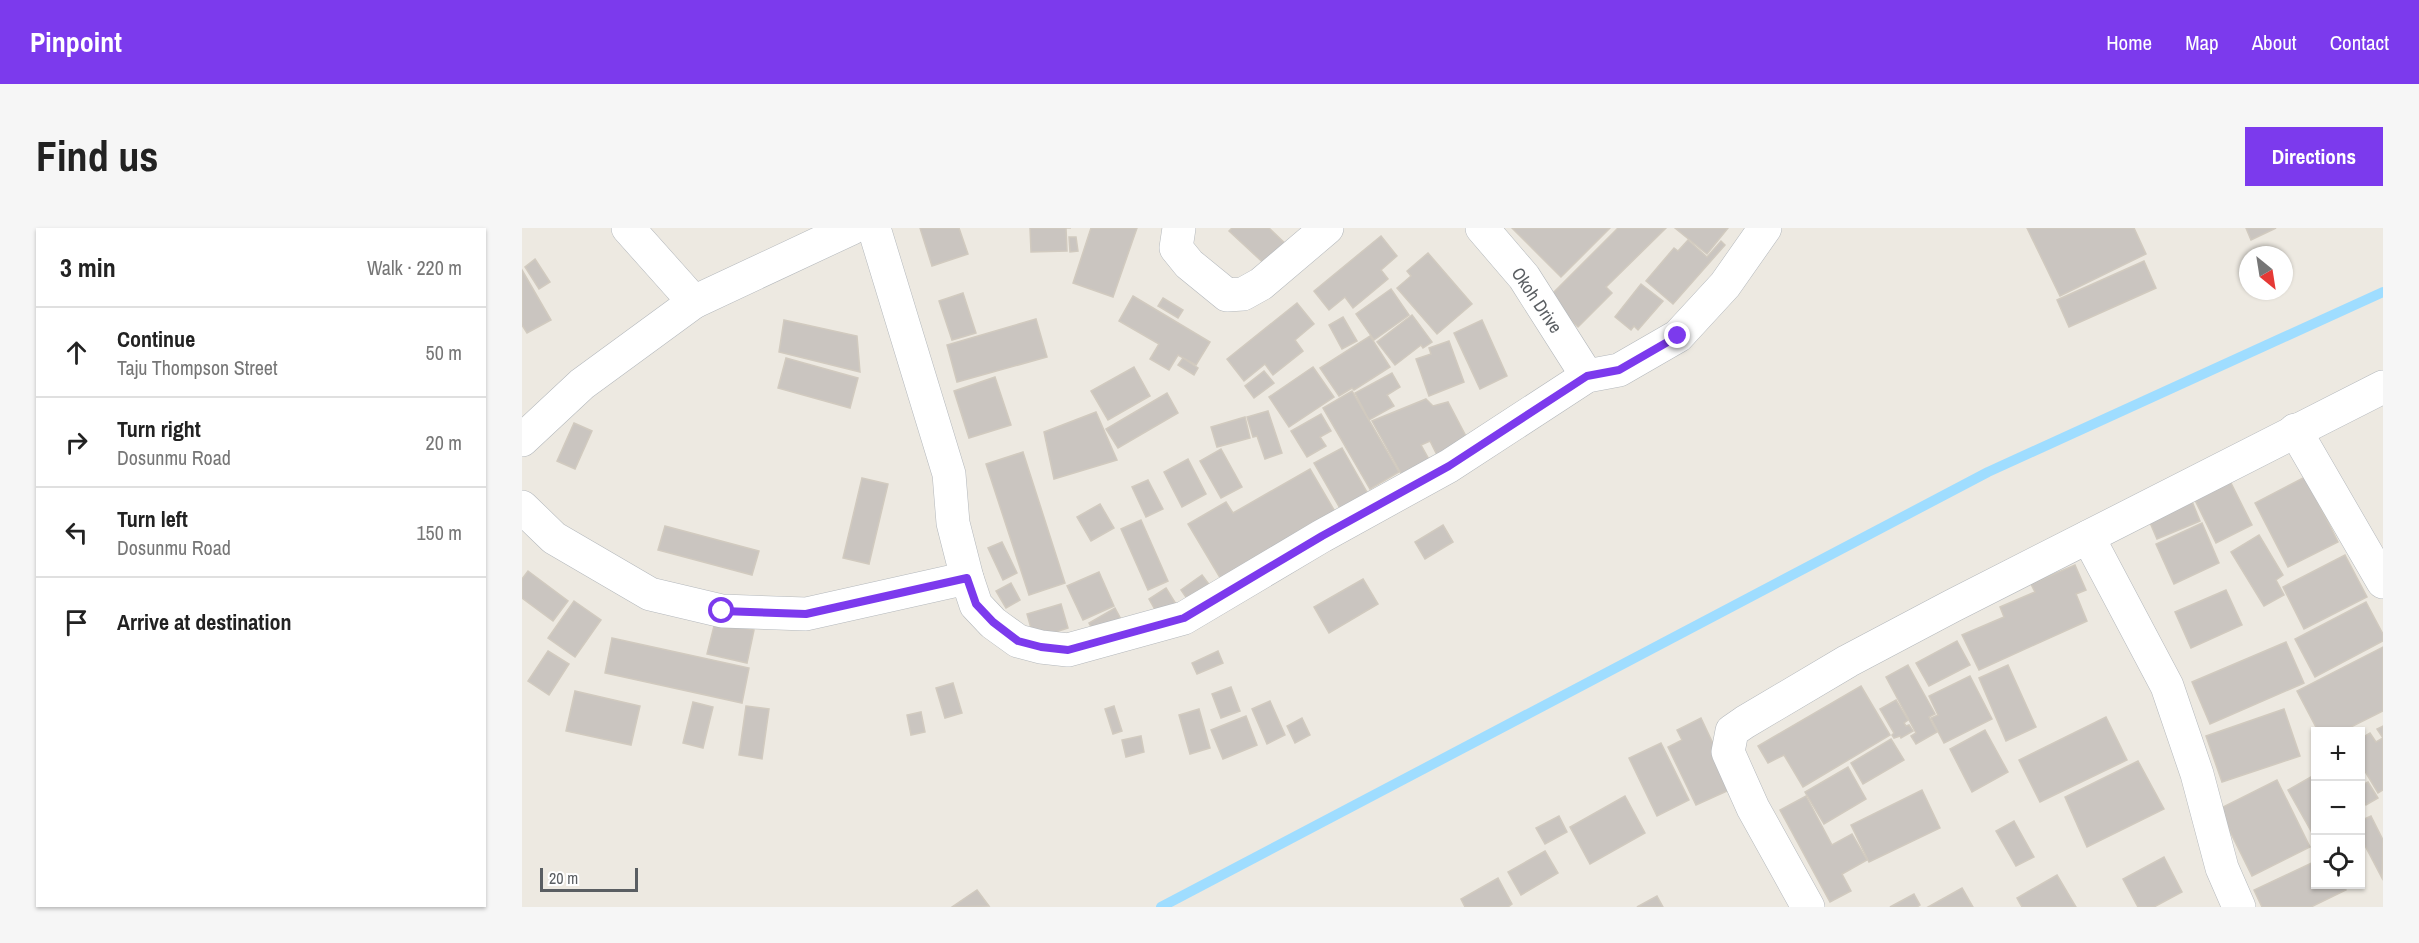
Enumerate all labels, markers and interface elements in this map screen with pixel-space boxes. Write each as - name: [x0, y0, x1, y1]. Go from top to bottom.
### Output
- text: Pinpoint: [30, 23, 122, 61]
- text: Home: [2106, 28, 2152, 57]
- text: Map: [2185, 28, 2219, 57]
- text: About: [2252, 28, 2297, 57]
- text: Contact: [2330, 28, 2389, 57]
- button: Directions: [2245, 127, 2383, 186]
- text: Find us: [36, 128, 158, 184]
- north arrow: [2239, 246, 2293, 300]
- text: 3 min: [60, 250, 116, 285]
- text: Walk · 220 m: [367, 254, 462, 281]
- street label: Okoh Drive: [1506, 262, 1568, 338]
- route end: [1664, 322, 1690, 348]
- text: Continue: [117, 324, 195, 354]
- icon: ahead: [60, 336, 93, 369]
- text: 50 m: [426, 339, 462, 366]
- text: Taju Thompson Street: [117, 354, 277, 381]
- text: Turn right: [117, 414, 201, 444]
- icon: right: [60, 426, 93, 459]
- text: 20 m: [426, 429, 462, 456]
- text: Dosunmu Road: [117, 444, 231, 471]
- text: Turn left: [117, 504, 188, 534]
- icon: left: [60, 516, 93, 549]
- text: 150 m: [416, 519, 462, 546]
- text: Dosunmu Road: [117, 534, 231, 561]
- route start: [708, 597, 734, 623]
- icon: arrive: [60, 606, 93, 639]
- text: Arrive at destination: [117, 607, 291, 637]
- map controls: [2311, 727, 2365, 889]
- button: +: [2311, 727, 2365, 781]
- button: −: [2311, 781, 2365, 835]
- button: locate: [2311, 835, 2365, 889]
- scale bar: [540, 865, 638, 892]
- text: 20 m: [549, 867, 578, 889]

